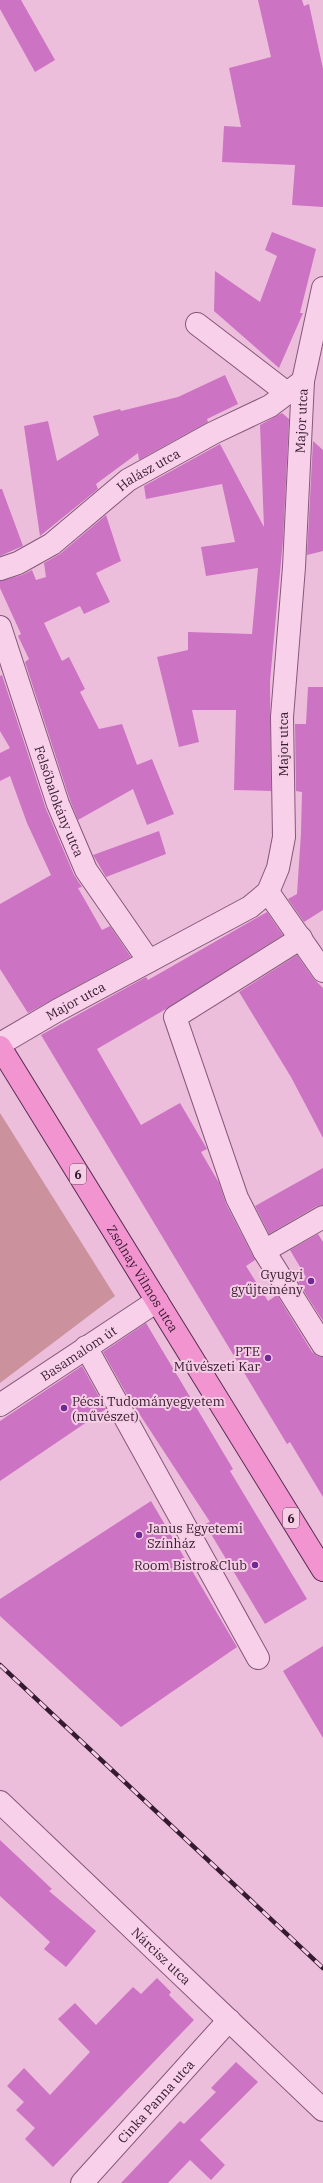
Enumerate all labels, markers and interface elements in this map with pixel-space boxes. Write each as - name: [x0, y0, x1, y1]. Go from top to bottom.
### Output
- street label: Major utca: [291, 388, 311, 454]
- street label: Halász utca: [113, 445, 183, 495]
- street label: Major utca: [275, 712, 292, 776]
- street label: Felsőbalokány utca: [31, 743, 88, 859]
- street label: Major utca: [43, 978, 108, 1024]
- road number: 6: [70, 1164, 86, 1184]
- street label: Zsolnay Vilmos utca: [103, 1222, 183, 1335]
- place label: Gyugyi gyűjtemény: [231, 1266, 303, 1298]
- marker: Gyugyi gyűjtemény: [306, 1276, 316, 1286]
- street label: Basamalom út: [37, 1321, 120, 1385]
- place label: PTE Művészeti Kar: [174, 1343, 260, 1375]
- marker: PTE Művészeti Kar: [263, 1353, 273, 1363]
- place label: Pécsi Tudományegyetem (művészet): [72, 1393, 225, 1425]
- marker: Pécsi Tudományegyetem (művészet): [59, 1403, 69, 1413]
- road number: 6: [283, 1508, 299, 1528]
- place label: Janus Egyetemi Színház: [147, 1520, 243, 1552]
- marker: Janus Egyetemi Színház: [134, 1530, 144, 1540]
- place label: Room Bistro&Club: [134, 1557, 247, 1574]
- marker: Room Bistro&Club: [250, 1560, 260, 1570]
- street label: Nárcisz utca: [128, 1924, 195, 1988]
- street label: Cinka Panna utca: [114, 2056, 198, 2147]

